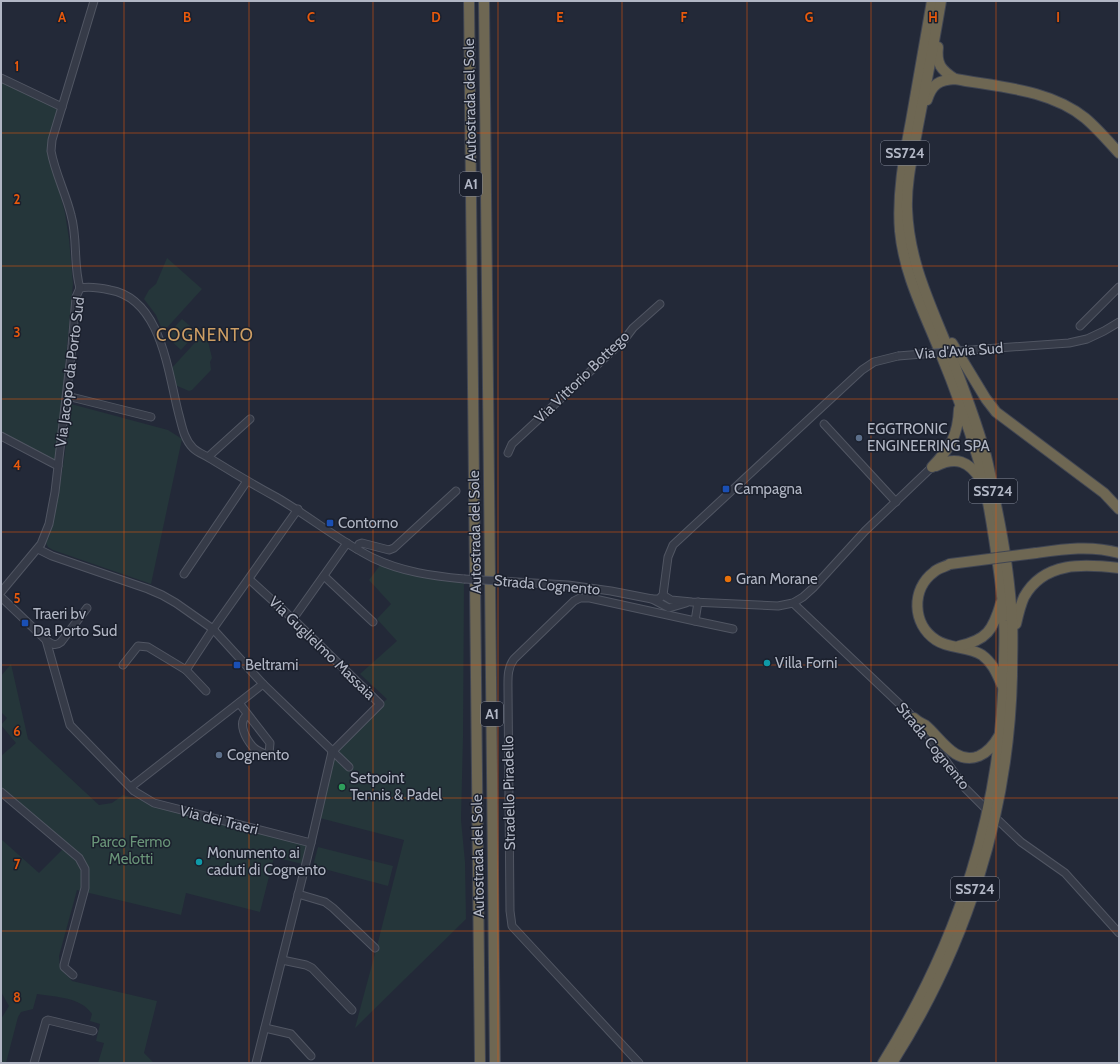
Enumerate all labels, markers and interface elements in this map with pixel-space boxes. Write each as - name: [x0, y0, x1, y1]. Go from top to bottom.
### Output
- text: A: [58, 9, 67, 25]
- text: B: [183, 9, 191, 25]
- text: C: [307, 9, 315, 25]
- text: D: [431, 9, 441, 25]
- text: E: [556, 9, 564, 25]
- text: F: [681, 9, 688, 25]
- text: G: [805, 9, 814, 25]
- text: H: [928, 9, 938, 25]
- text: I: [1056, 9, 1060, 25]
- street label: Autostrada del Sole: [460, 38, 480, 162]
- text: 1: [15, 58, 19, 74]
- road number: SS724: [881, 141, 929, 165]
- road number: A1: [460, 172, 482, 196]
- text: 2: [14, 191, 21, 207]
- street label: Via Jacopo da Porto Sud: [52, 296, 88, 448]
- text: 3: [13, 324, 21, 340]
- district label: COGNENTO: [156, 325, 254, 345]
- street label: Via Vittorio Bottego: [531, 327, 633, 427]
- street label: Via d'Avia Sud: [914, 339, 1004, 363]
- place label: EGGTRONIC ENGINEERING SPA: [867, 420, 991, 455]
- marker: EGGTRONIC ENGINEERING SPA: [854, 433, 864, 443]
- text: 4: [13, 457, 21, 473]
- street label: Autostrada del Sole: [465, 470, 485, 594]
- road number: SS724: [969, 479, 1017, 503]
- place label: Campagna: [734, 480, 803, 498]
- marker: Campagna: [721, 484, 731, 494]
- place label: Contorno: [338, 514, 398, 532]
- marker: Contorno: [325, 518, 335, 528]
- place label: Gran Morane: [736, 570, 818, 588]
- street label: Strada Cognento: [493, 571, 601, 599]
- marker: Gran Morane: [723, 574, 733, 584]
- text: 5: [14, 590, 21, 606]
- street label: Via Guglielmo Massaia: [265, 593, 379, 704]
- place label: Traeri bv Da Porto Sud: [33, 605, 117, 640]
- marker: Traeri bv Da Porto Sud: [20, 618, 30, 628]
- place label: Villa Forni: [775, 654, 837, 672]
- place label: Beltrami: [245, 656, 298, 674]
- marker: Villa Forni: [762, 658, 772, 668]
- marker: Beltrami: [232, 660, 242, 670]
- street label: Strada Cognento: [892, 699, 974, 793]
- road number: A1: [481, 702, 503, 726]
- text: 6: [13, 723, 21, 739]
- street label: Stradello Piradello: [499, 735, 519, 851]
- place label: Cognento: [227, 746, 289, 764]
- marker: Cognento: [214, 750, 224, 760]
- place label: Setpoint Tennis & Padel: [350, 769, 442, 804]
- marker: Setpoint Tennis & Padel: [337, 782, 347, 792]
- street label: Autostrada del Sole: [468, 794, 488, 918]
- street label: Via dei Traeri: [178, 802, 260, 838]
- park label: Parco Fermo Melotti: [91, 833, 171, 868]
- place label: Monumento ai caduti di Cognento: [207, 844, 326, 879]
- text: 7: [14, 856, 21, 872]
- marker: Monumento ai caduti di Cognento: [194, 857, 204, 867]
- road number: SS724: [951, 877, 999, 901]
- text: 8: [13, 989, 21, 1005]

